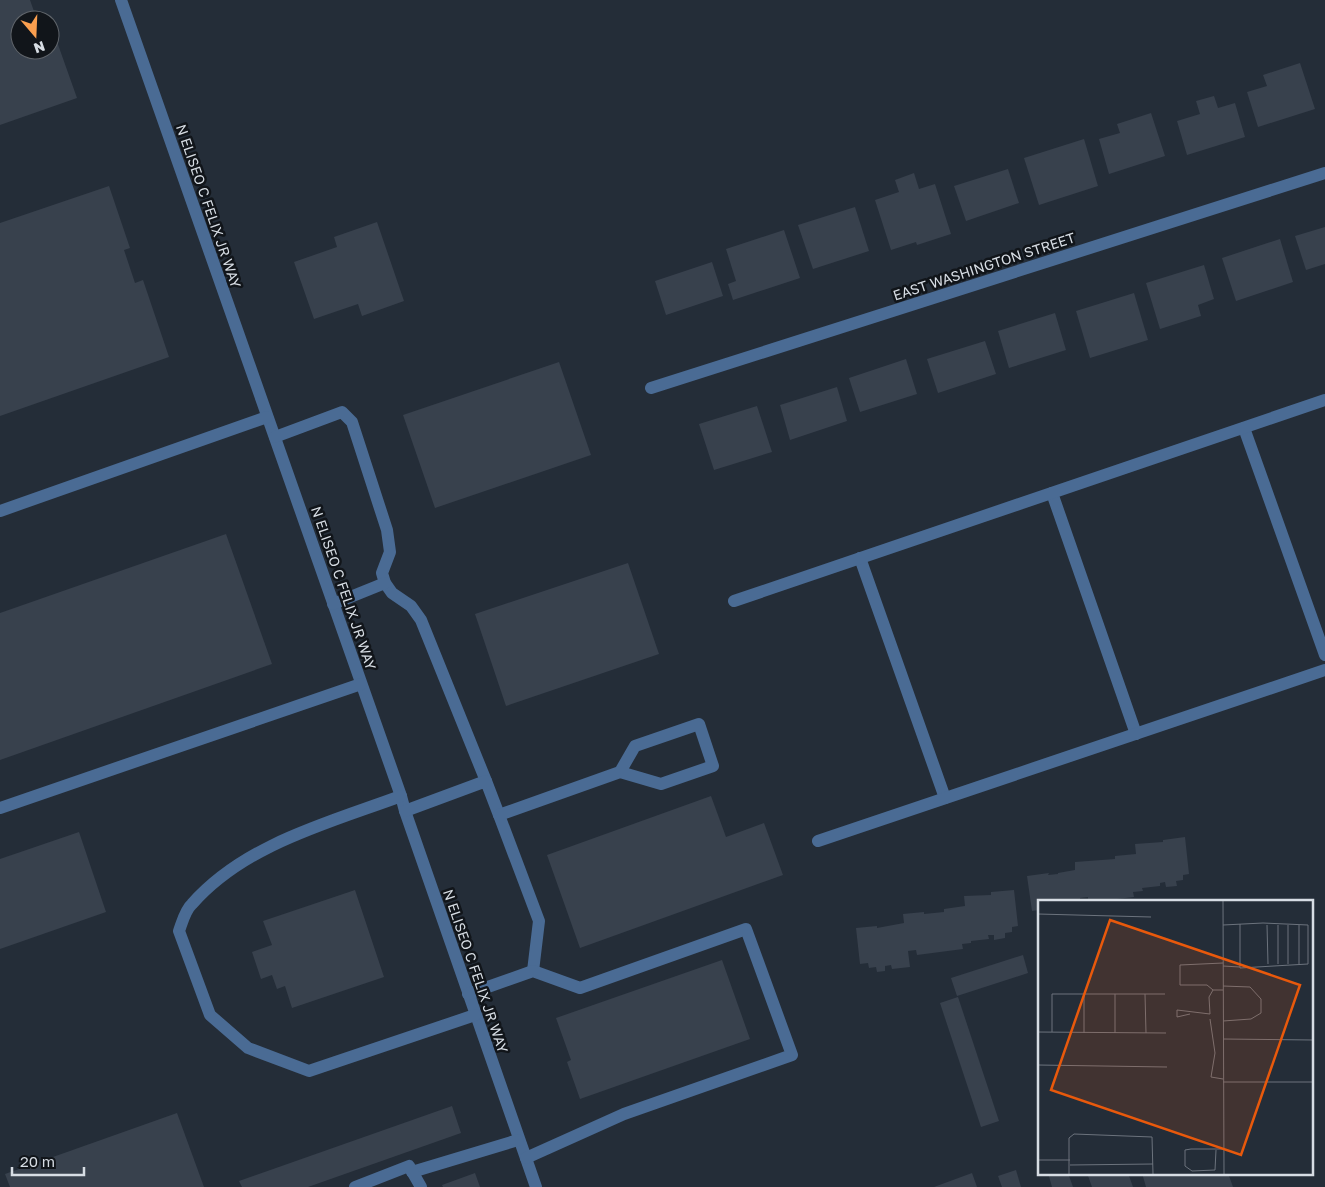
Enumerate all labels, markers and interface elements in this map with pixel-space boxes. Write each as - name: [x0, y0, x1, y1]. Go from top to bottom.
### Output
- north arrow: [10, 10, 60, 60]
- text: N: [32, 38, 47, 58]
- street label: N ELISEO C FELIX JR WAY: [173, 122, 245, 290]
- street label: EAST WASHINGTON STREET: [891, 228, 1078, 304]
- street label: N ELISEO C FELIX JR WAY: [308, 504, 380, 672]
- street label: N ELISEO C FELIX JR WAY: [440, 887, 512, 1055]
- inset map: [1038, 900, 1312, 1174]
- scale bar: [12, 1144, 85, 1176]
- text: 20 m: [20, 1152, 55, 1170]

